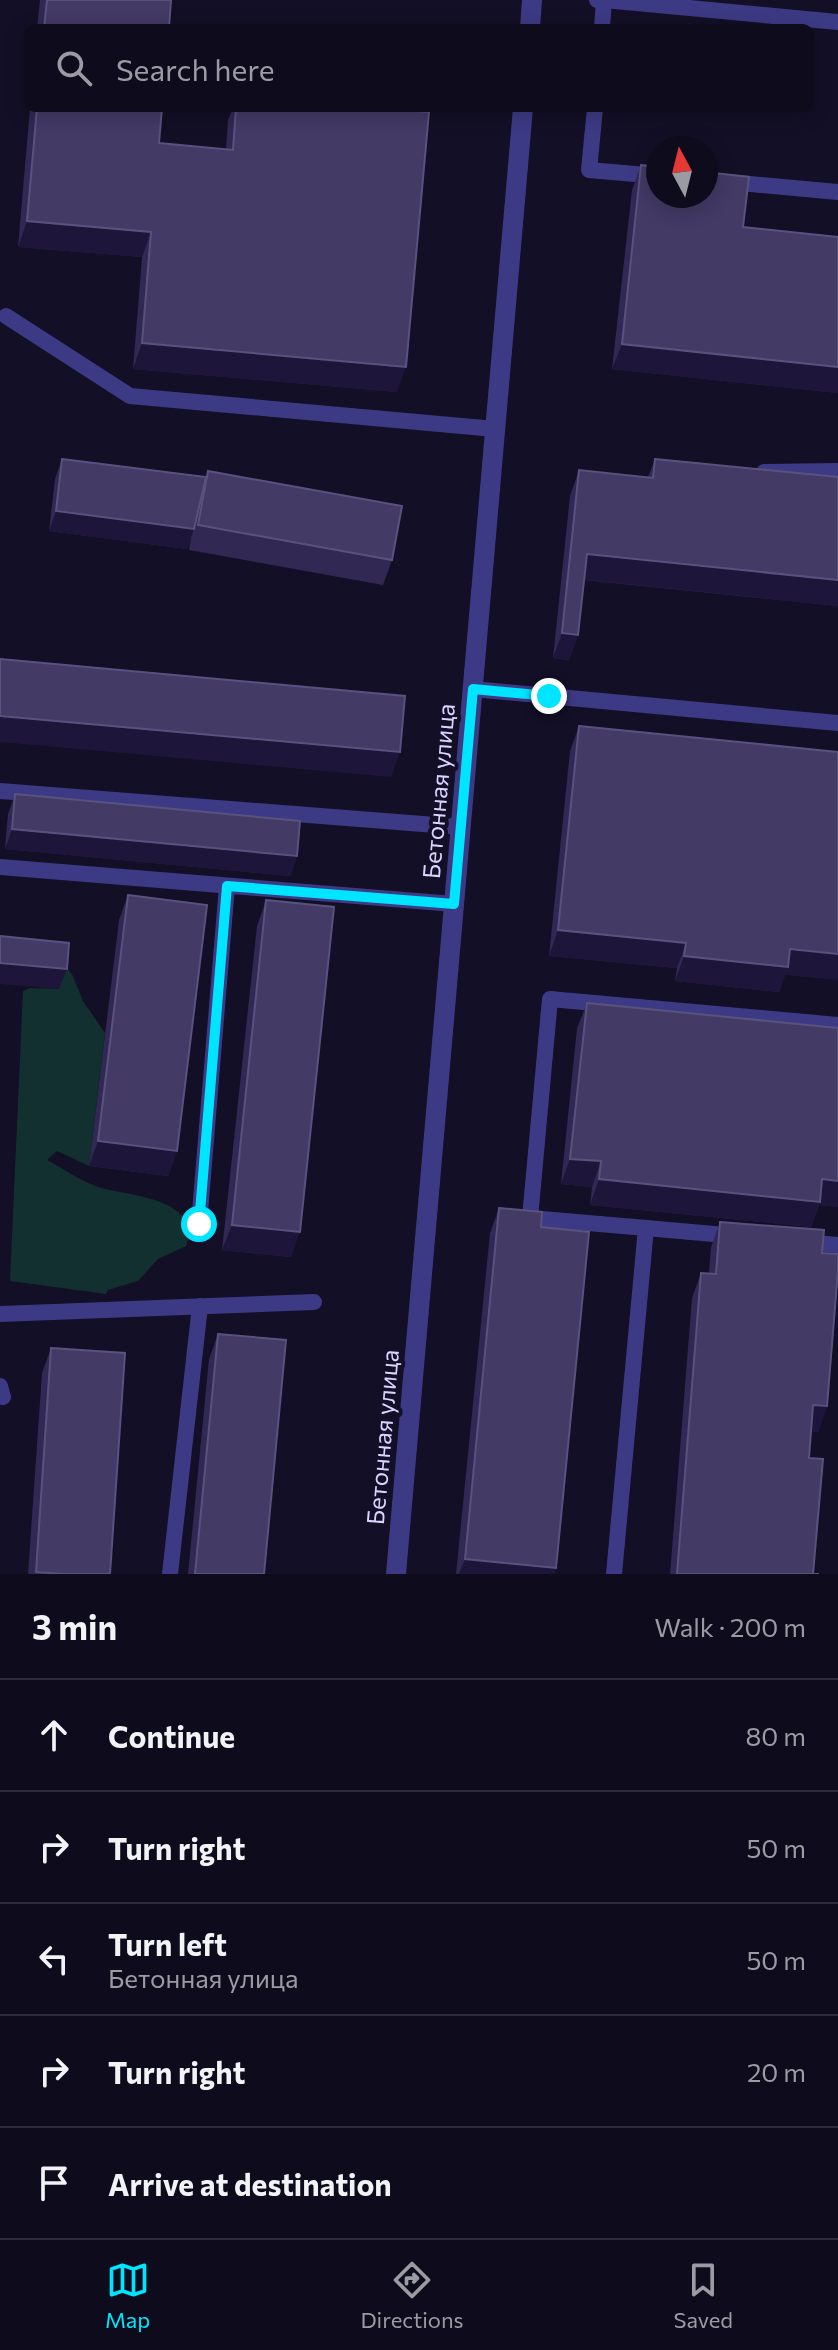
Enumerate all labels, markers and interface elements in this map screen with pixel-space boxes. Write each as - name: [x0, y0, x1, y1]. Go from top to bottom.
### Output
- search box: [24, 24, 814, 112]
- icon: search: [52, 46, 96, 90]
- text: Search here: [116, 50, 275, 87]
- north arrow: [646, 136, 718, 208]
- route end: [531, 678, 567, 714]
- street label: Бетонная улица: [416, 702, 460, 880]
- route start: [181, 1206, 217, 1242]
- street label: Бетонная улица: [360, 1348, 404, 1526]
- text: 3 min: [32, 1605, 117, 1647]
- text: Walk · 200 m: [655, 1611, 806, 1642]
- icon: ahead: [32, 1713, 76, 1757]
- text: Continue: [108, 1717, 235, 1754]
- text: 80 m: [746, 1720, 806, 1751]
- icon: right: [32, 1825, 76, 1869]
- text: Turn right: [108, 1829, 245, 1866]
- text: 50 m: [746, 1832, 806, 1863]
- text: Turn left: [108, 1925, 227, 1962]
- icon: left: [32, 1937, 76, 1981]
- text: 50 m: [746, 1944, 806, 1975]
- text: Бетонная улица: [108, 1962, 298, 1993]
- icon: right: [32, 2049, 76, 2093]
- text: Turn right: [108, 2053, 245, 2090]
- text: 20 m: [747, 2056, 806, 2087]
- icon: arrive: [32, 2161, 76, 2205]
- text: Arrive at destination: [108, 2165, 392, 2202]
- tab: Map: [105, 2258, 150, 2333]
- tab: Directions: [360, 2258, 464, 2333]
- tab: Saved: [674, 2258, 733, 2333]

